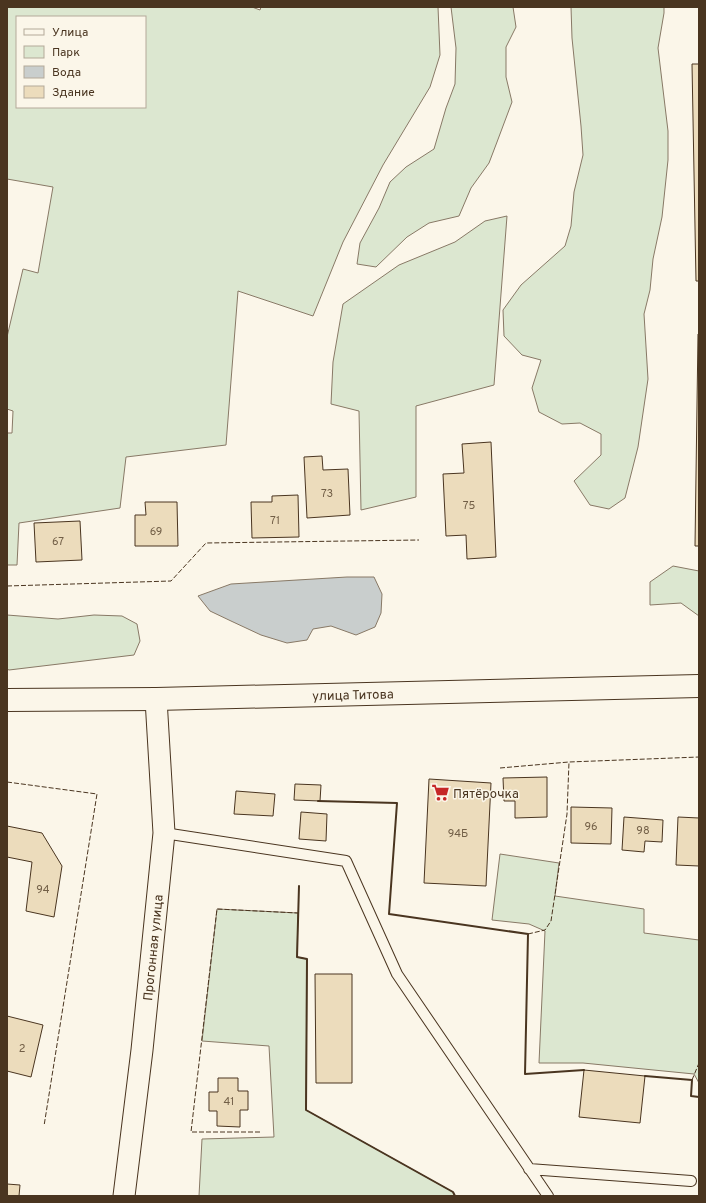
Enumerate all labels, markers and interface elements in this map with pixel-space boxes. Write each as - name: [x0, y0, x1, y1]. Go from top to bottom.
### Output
- legend: [16, 16, 146, 108]
- text: Улица: [52, 25, 88, 41]
- text: Парк: [52, 45, 80, 61]
- text: Вода: [52, 65, 81, 81]
- text: Здание: [52, 85, 95, 101]
- house number: 73: [321, 487, 333, 501]
- house number: 75: [463, 499, 475, 513]
- house number: 71: [270, 514, 280, 528]
- house number: 69: [150, 525, 162, 539]
- house number: 67: [52, 535, 64, 549]
- street label: улица Титова: [312, 687, 394, 705]
- supermarket icon: Пятёрочка: [430, 783, 450, 803]
- place label: Пятёрочка: [453, 787, 519, 803]
- house number: 96: [584, 820, 598, 834]
- house number: 98: [636, 824, 650, 838]
- house number: 94Б: [448, 827, 468, 841]
- house number: 94: [36, 883, 50, 897]
- street label: Прогонная улица: [141, 894, 168, 1002]
- house number: 2: [19, 1042, 25, 1056]
- house number: 41: [224, 1095, 234, 1109]

